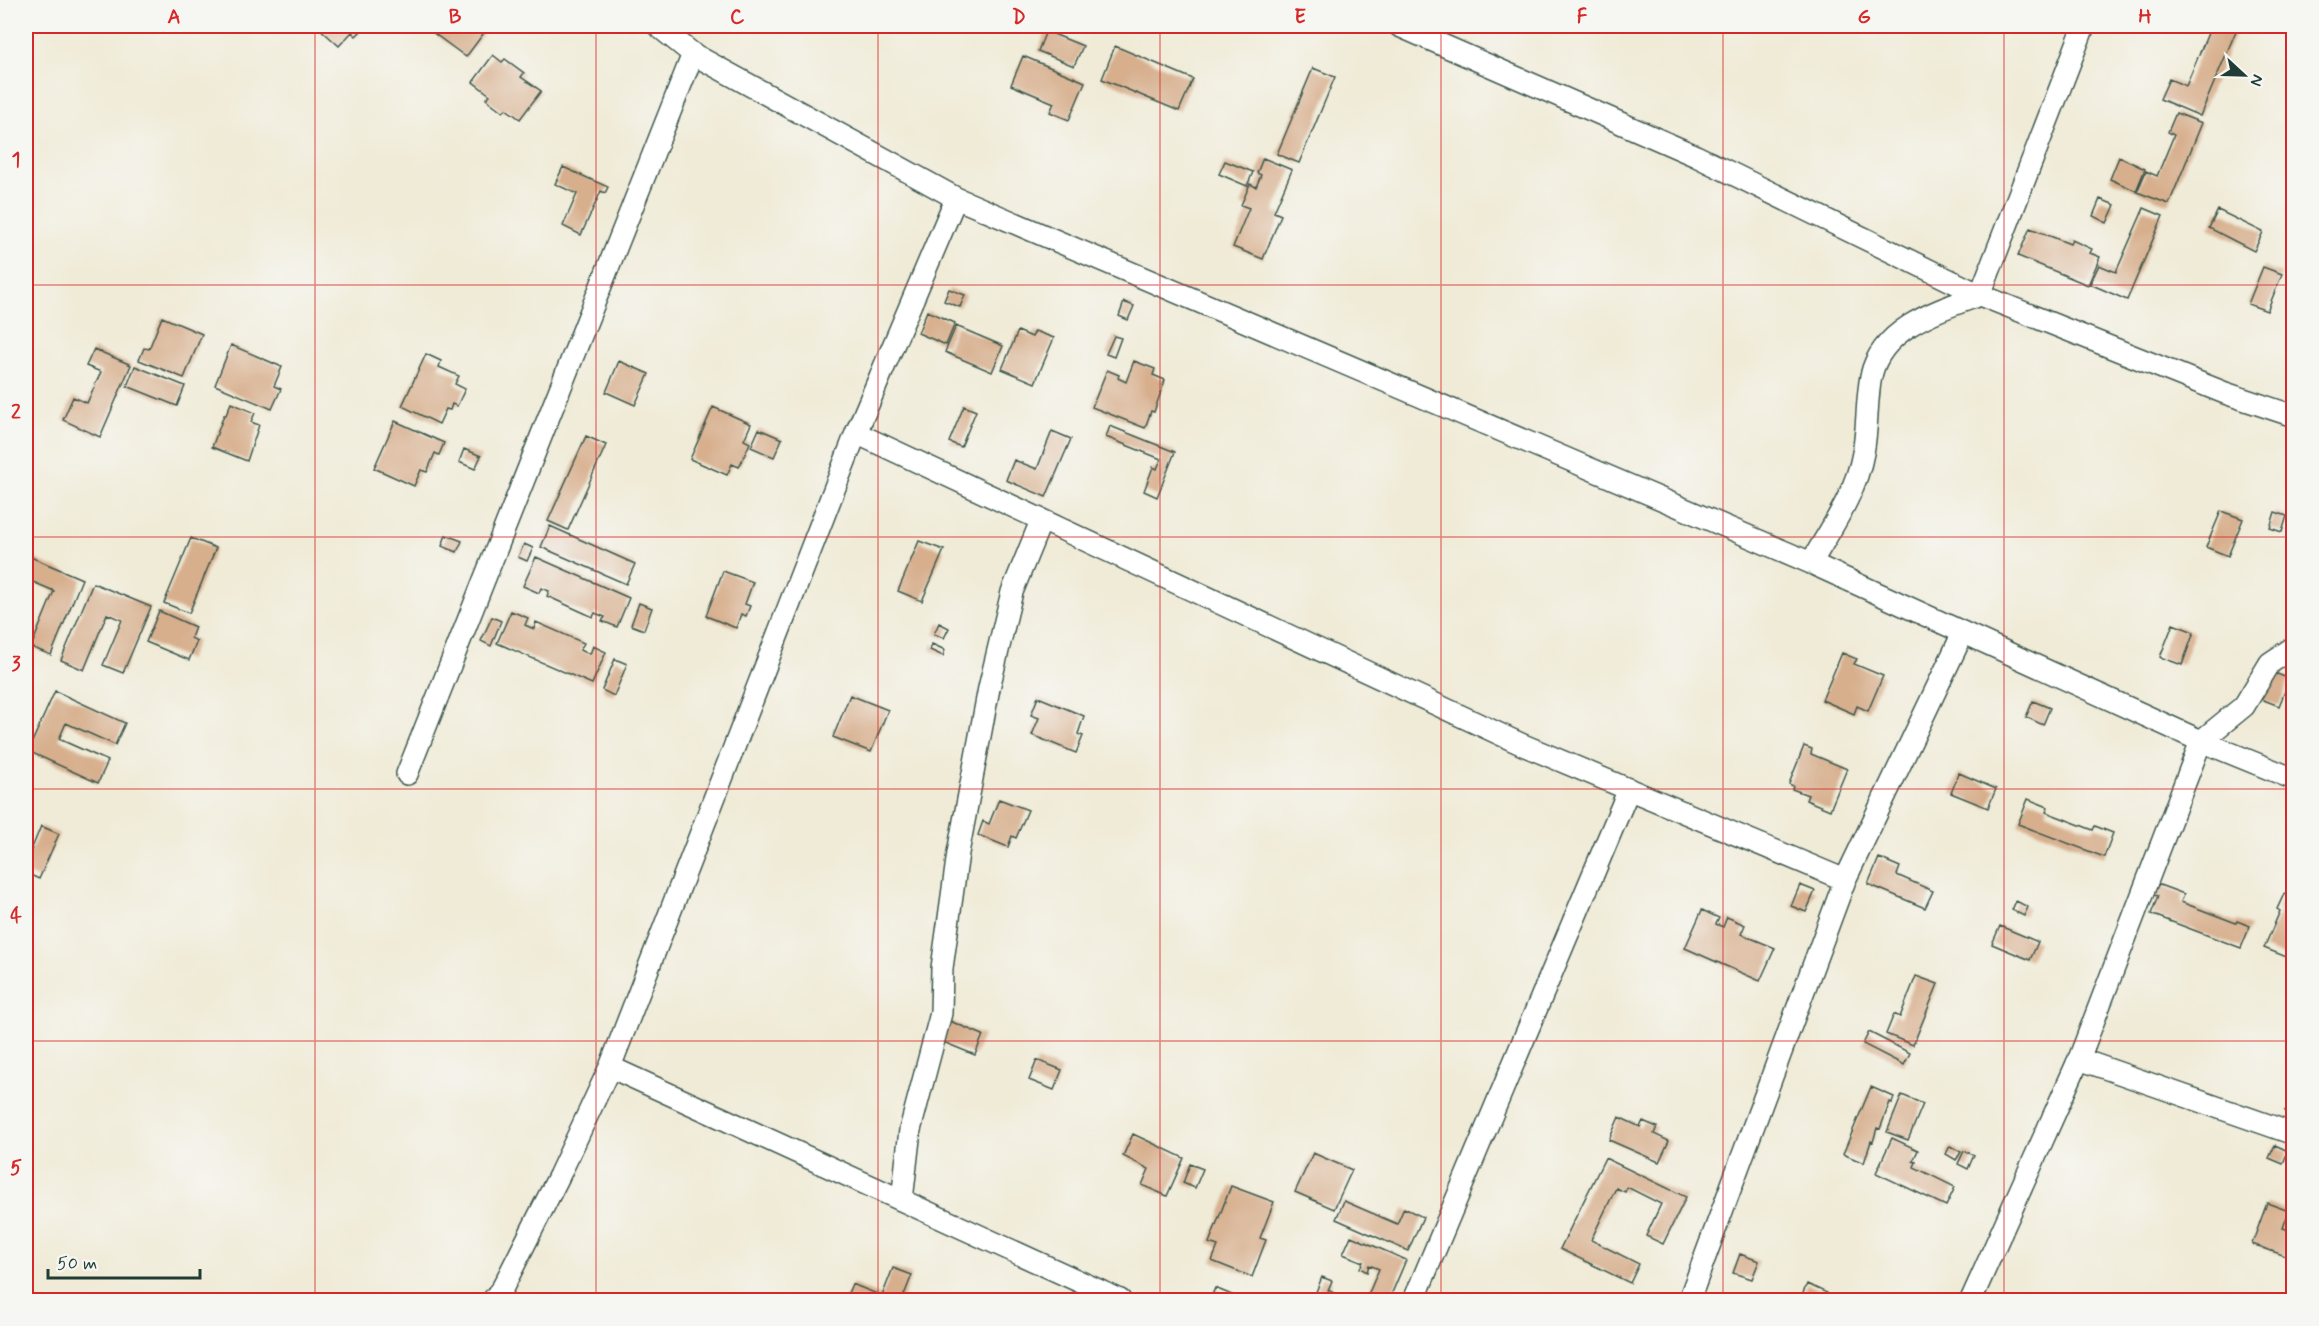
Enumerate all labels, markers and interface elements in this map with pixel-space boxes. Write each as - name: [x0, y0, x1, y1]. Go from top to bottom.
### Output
- text: A: [167, 4, 181, 31]
- text: B: [449, 4, 462, 31]
- text: C: [730, 4, 745, 31]
- text: D: [1012, 4, 1026, 31]
- text: E: [1294, 4, 1306, 31]
- text: F: [1577, 4, 1588, 31]
- text: G: [1857, 4, 1871, 31]
- text: H: [2138, 4, 2152, 31]
- north arrow: [2214, 45, 2274, 105]
- text: N: [2245, 71, 2268, 89]
- text: 1: [12, 147, 20, 174]
- text: 2: [11, 399, 21, 426]
- text: 3: [11, 651, 21, 678]
- text: 4: [10, 903, 22, 930]
- text: 5: [10, 1155, 22, 1182]
- scale bar: [48, 1242, 200, 1280]
- text: 50 m: [57, 1252, 97, 1276]

